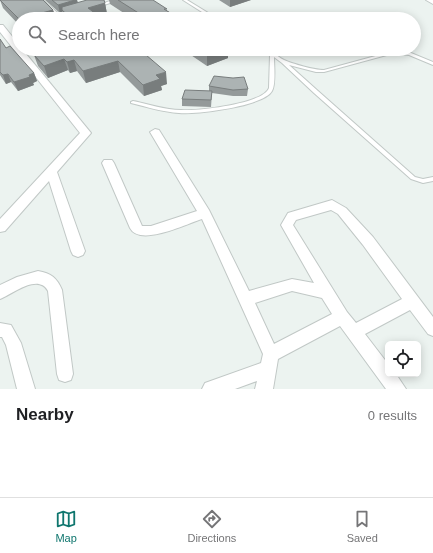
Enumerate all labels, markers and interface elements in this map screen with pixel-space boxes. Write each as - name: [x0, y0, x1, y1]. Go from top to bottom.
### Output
- search box: [12, 12, 421, 56]
- icon: search: [26, 23, 48, 45]
- text: Search here: [58, 26, 140, 43]
- map controls: [385, 341, 421, 377]
- button: locate: [385, 341, 421, 377]
- text: Nearby: [16, 405, 74, 424]
- text: 0 results: [368, 408, 417, 423]
- tab: Map: [55, 508, 77, 544]
- tab: Directions: [187, 508, 236, 544]
- tab: Saved: [347, 508, 378, 544]

